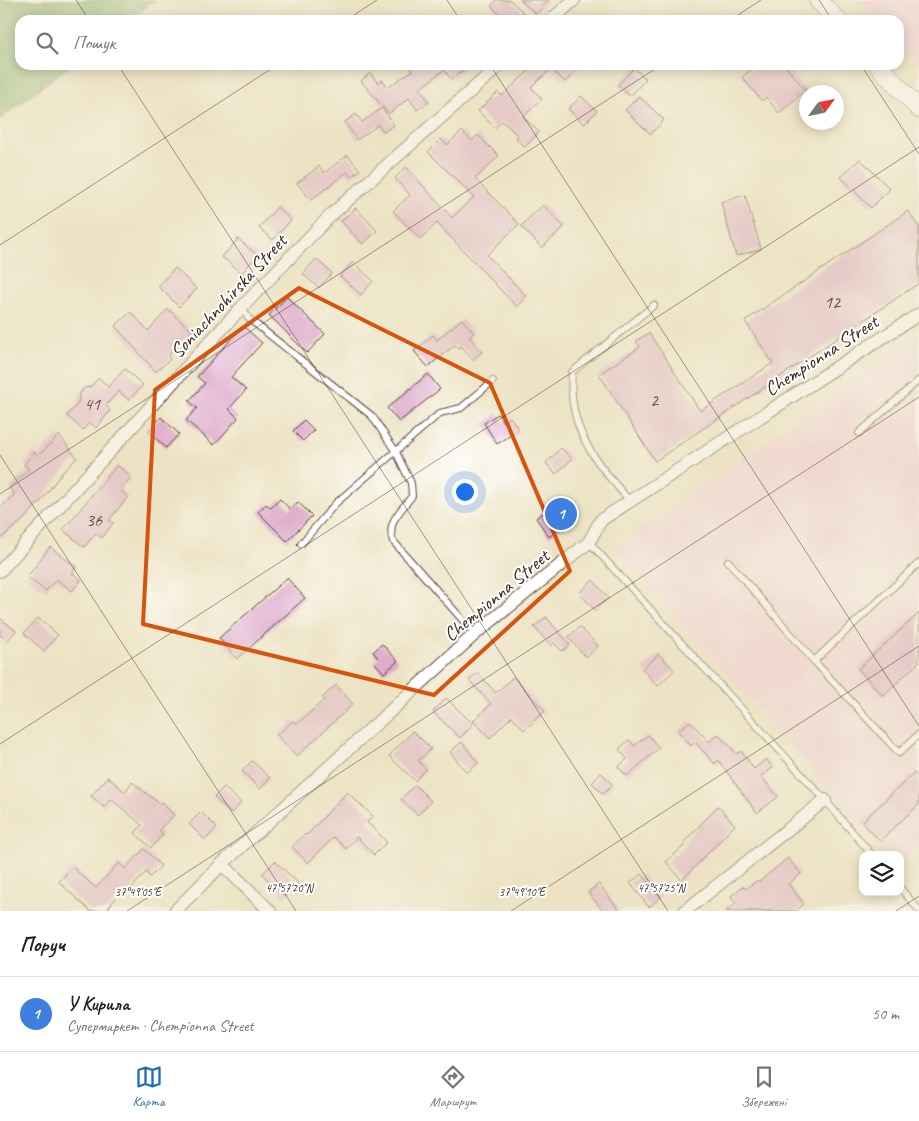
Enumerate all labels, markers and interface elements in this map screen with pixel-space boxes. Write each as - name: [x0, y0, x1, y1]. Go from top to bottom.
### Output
- search box: [15, 15, 904, 70]
- icon: search: [33, 29, 61, 57]
- text: Пошук: [73, 31, 115, 55]
- north arrow: [799, 85, 844, 130]
- street label: Soniachnohirska Street: [165, 228, 294, 363]
- house number: 12: [824, 291, 842, 313]
- street label: Chempionna Street: [760, 308, 885, 401]
- house number: 2: [650, 389, 660, 411]
- house number: 41: [84, 393, 101, 415]
- your location: [452, 479, 478, 505]
- pin: 1: [545, 495, 577, 533]
- house number: 36: [86, 509, 103, 531]
- street label: Chempionna Street: [438, 542, 556, 647]
- map controls: [859, 851, 904, 896]
- button: layers: [859, 851, 904, 896]
- text: 47°57'20"N: [265, 880, 314, 896]
- text: 47°57'25"N: [637, 880, 686, 896]
- text: 37°49'05"E: [115, 884, 163, 900]
- text: 37°49'10"E: [499, 884, 547, 900]
- text: Поруч: [20, 931, 65, 957]
- text: У Кирила: [67, 992, 129, 1016]
- text: 1: [32, 1004, 40, 1024]
- text: 50 m: [872, 1004, 899, 1024]
- text: Супермаркет · Chempionna Street: [67, 1016, 254, 1036]
- tab: Карта: [133, 1063, 165, 1110]
- tab: Маршрут: [430, 1063, 476, 1110]
- tab: Збережені: [741, 1063, 786, 1110]

